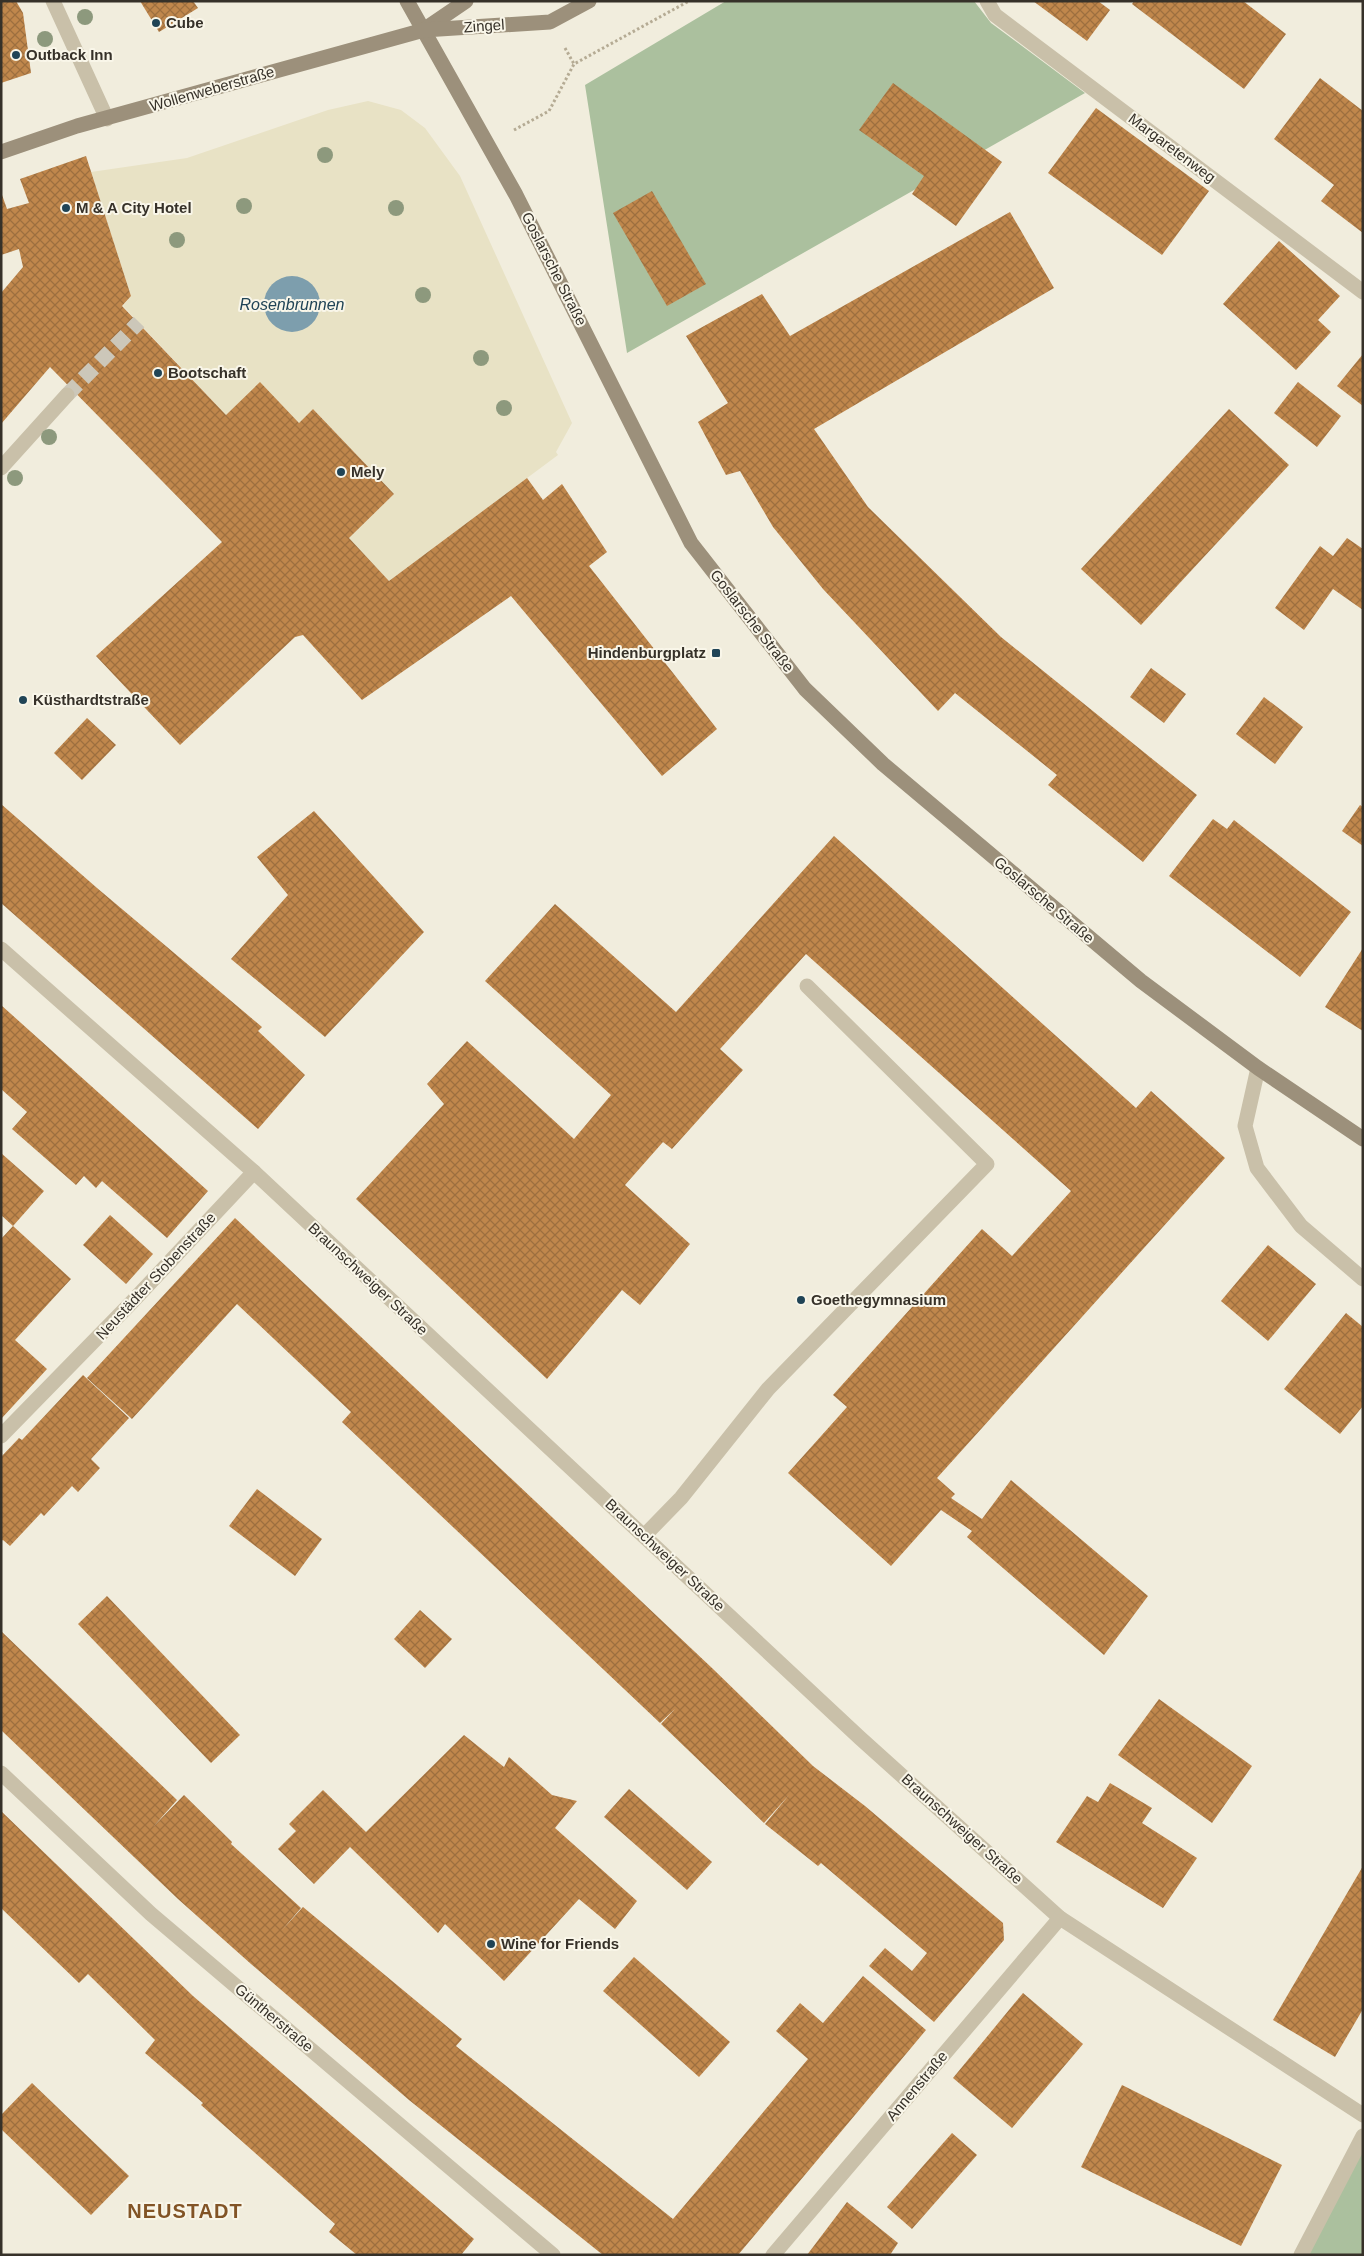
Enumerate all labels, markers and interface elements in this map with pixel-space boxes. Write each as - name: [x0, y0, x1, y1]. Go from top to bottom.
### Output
- place label: Cube: [166, 14, 204, 31]
- street label: Zingel: [463, 16, 505, 35]
- marker: Cube: [150, 17, 162, 29]
- place label: Outback Inn: [26, 46, 113, 63]
- marker: Outback Inn: [10, 49, 22, 61]
- street label: Wollenweberstraße: [148, 63, 276, 114]
- street label: Margaretenweg: [1126, 109, 1219, 186]
- place label: M & A City Hotel: [76, 199, 192, 216]
- marker: M & A City Hotel: [60, 202, 72, 214]
- street label: Goslarsche Straße: [518, 209, 590, 328]
- water label: Rosenbrunnen: [240, 296, 345, 313]
- place label: Bootschaft: [168, 364, 246, 381]
- marker: Bootschaft: [152, 367, 164, 379]
- place label: Mely: [351, 463, 385, 480]
- marker: Mely: [335, 466, 347, 478]
- street label: Goslarsche Straße: [707, 566, 798, 675]
- place label: Hindenburgplatz: [588, 644, 706, 661]
- marker: Hindenburgplatz: [710, 647, 722, 659]
- place label: Küsthardtstraße: [33, 691, 149, 708]
- marker: Küsthardtstraße: [17, 694, 29, 706]
- street label: Goslarsche Straße: [991, 853, 1098, 946]
- street label: Neustädter Stobenstraße: [92, 1209, 219, 1343]
- street label: Braunschweiger Straße: [305, 1219, 431, 1338]
- place label: Goethegymnasium: [811, 1291, 946, 1308]
- marker: Goethegymnasium: [795, 1294, 807, 1306]
- street label: Braunschweiger Straße: [602, 1495, 728, 1614]
- street label: Braunschweiger Straße: [898, 1770, 1026, 1887]
- place label: Wine for Friends: [501, 1935, 619, 1952]
- marker: Wine for Friends: [485, 1938, 497, 1950]
- street label: Güntherstraße: [232, 1980, 317, 2055]
- street label: Annenstraße: [883, 2047, 951, 2124]
- district label: NEUSTADT: [127, 2200, 243, 2222]

